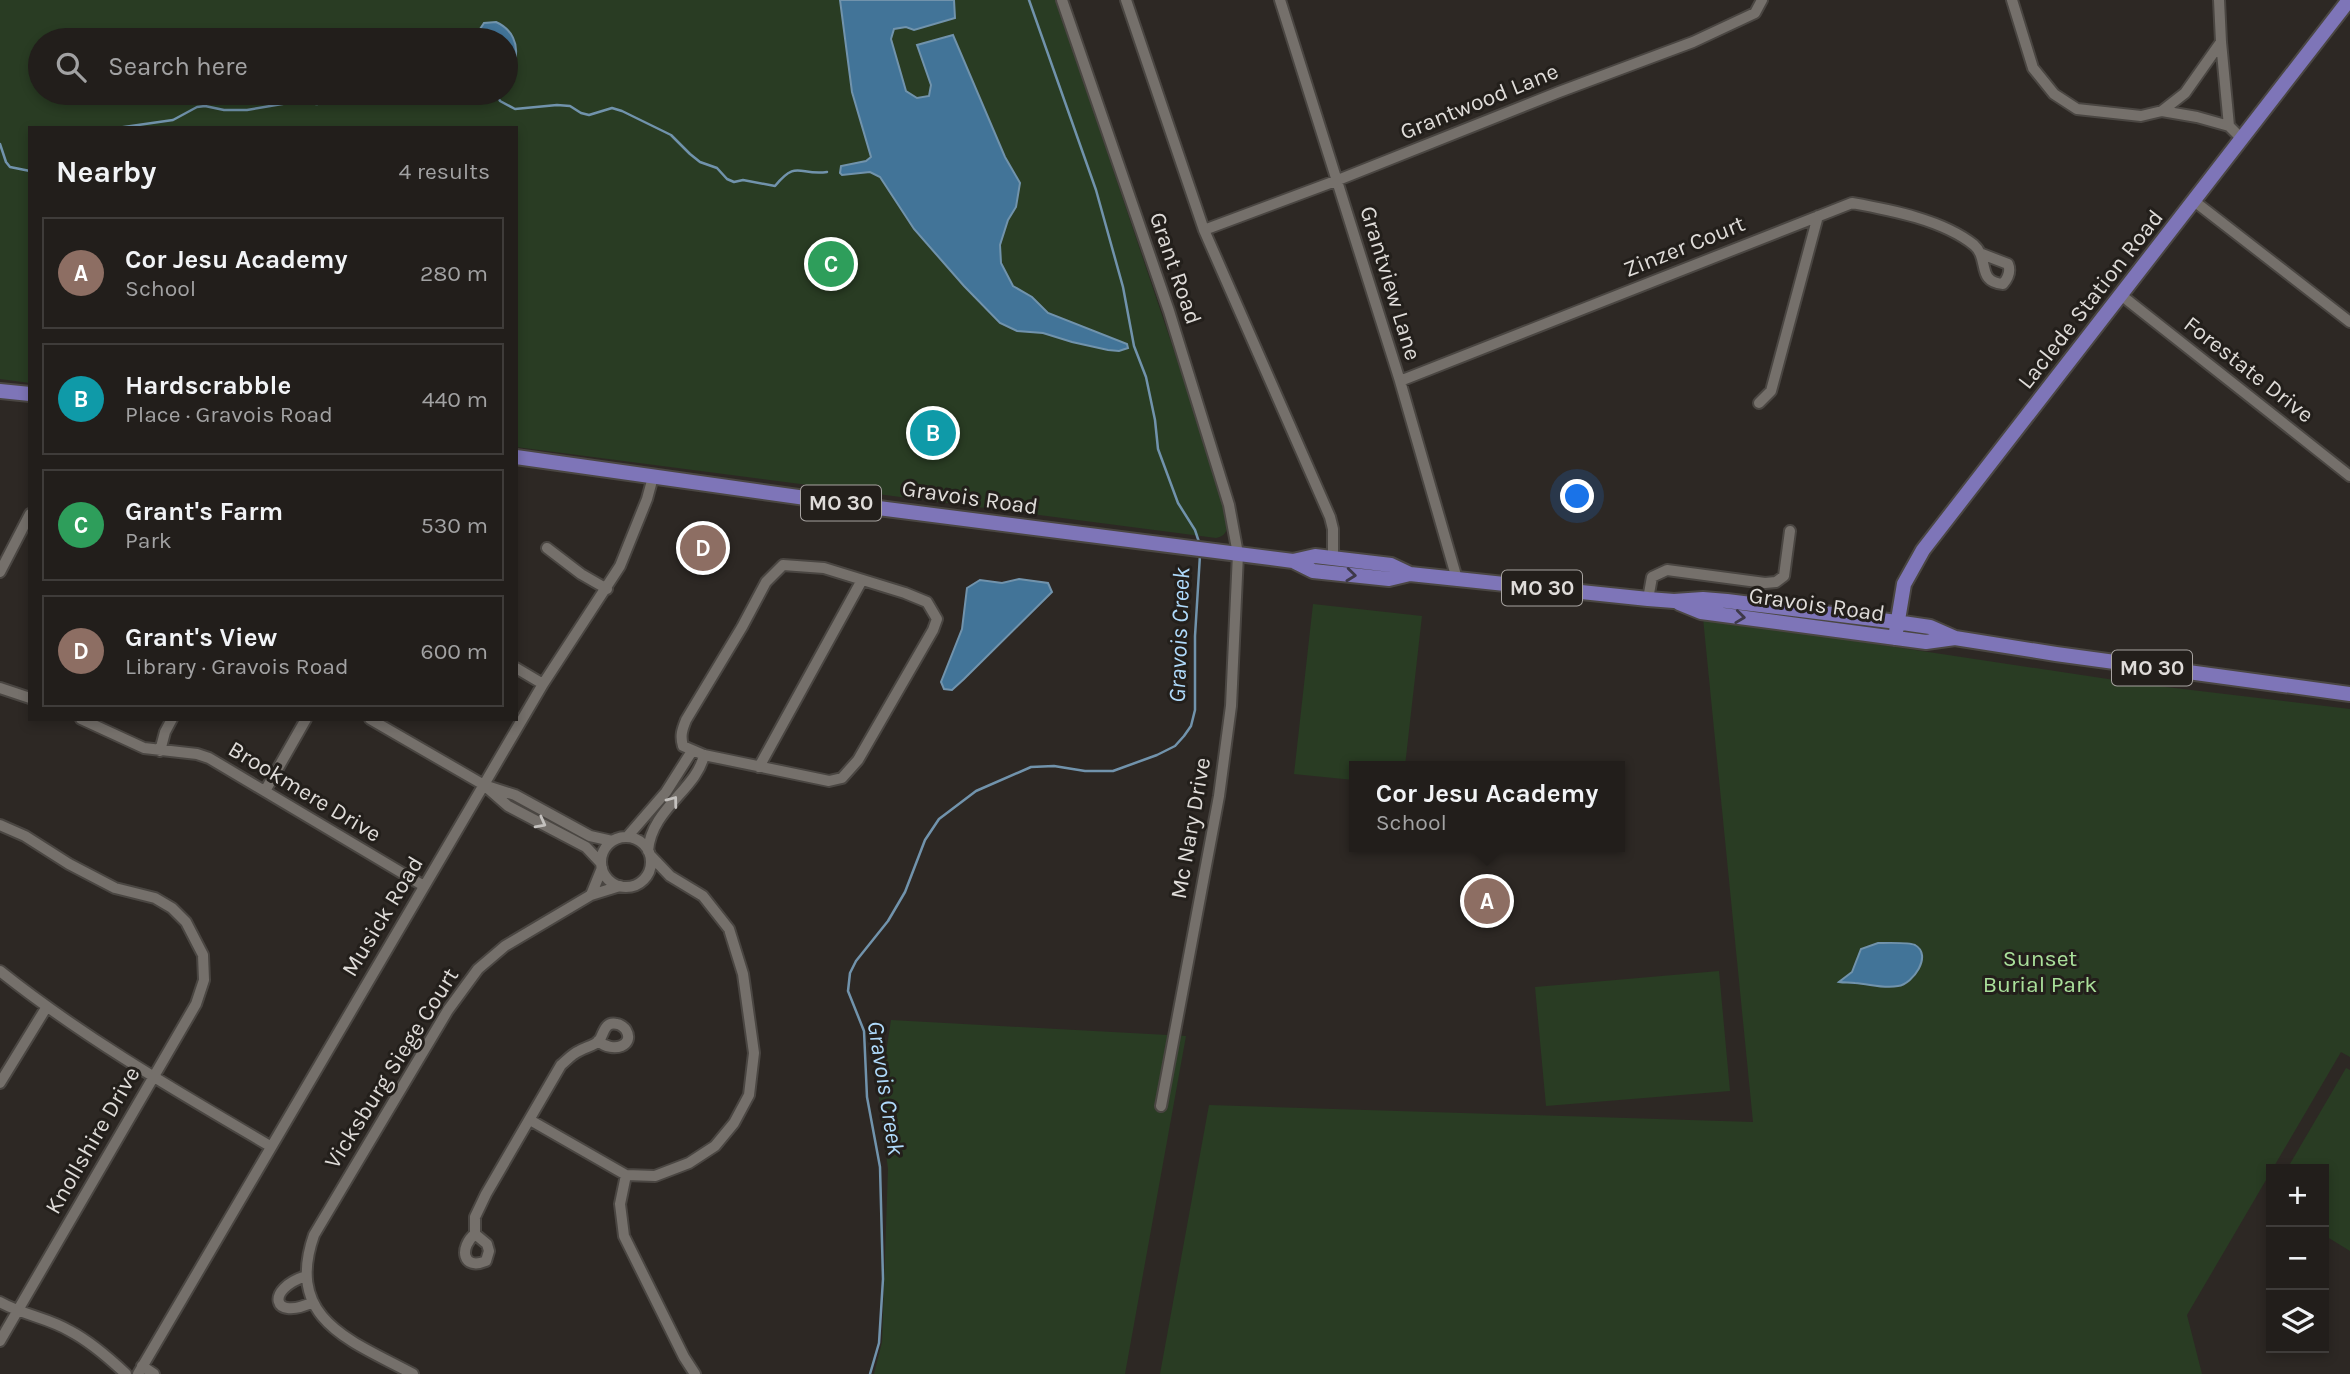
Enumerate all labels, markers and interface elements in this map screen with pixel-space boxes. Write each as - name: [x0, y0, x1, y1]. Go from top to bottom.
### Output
- search box: [28, 28, 518, 105]
- icon: search: [52, 48, 90, 86]
- text: Search here: [108, 51, 248, 82]
- street label: Grantwood Lane: [1396, 57, 1562, 146]
- text: Nearby: [56, 154, 156, 190]
- text: 4 results: [398, 158, 490, 185]
- street label: Grantview Lane: [1354, 203, 1427, 363]
- street label: Laclede Station Road: [2012, 204, 2169, 394]
- street label: Grant Road: [1144, 209, 1207, 328]
- street label: Zinzer Court: [1620, 210, 1749, 283]
- pin: C: [808, 238, 854, 290]
- text: Cor Jesu Academy: [125, 244, 348, 275]
- text: A: [74, 260, 88, 287]
- text: 280 m: [420, 260, 488, 287]
- text: School: [125, 275, 196, 302]
- street label: Forestate Drive: [2178, 310, 2319, 428]
- text: Hardscrabble: [125, 370, 291, 401]
- text: B: [74, 386, 88, 413]
- text: 440 m: [422, 386, 488, 413]
- text: Place · Gravois Road: [125, 401, 333, 428]
- pin: B: [910, 407, 956, 459]
- street label: Gravois Road: [900, 475, 1040, 520]
- your location: [1560, 479, 1594, 513]
- road number: MO 30: [801, 486, 881, 520]
- text: Grant's Farm: [125, 496, 283, 527]
- text: C: [74, 512, 88, 539]
- text: 530 m: [421, 512, 488, 539]
- pin: D: [680, 522, 726, 574]
- text: Park: [125, 527, 172, 554]
- water label: Gravois Creek: [1163, 566, 1195, 703]
- one-way arrow: [1345, 567, 1357, 582]
- road number: MO 30: [1502, 570, 1582, 606]
- street label: Gravois Road: [1747, 582, 1887, 627]
- one-way arrow: [1735, 609, 1746, 624]
- text: Grant's View: [125, 622, 277, 653]
- text: D: [73, 638, 89, 665]
- text: 600 m: [421, 638, 488, 665]
- road number: MO 30: [2112, 650, 2192, 686]
- text: Library · Gravois Road: [125, 653, 349, 680]
- street label: Brookmere Drive: [223, 735, 386, 848]
- street label: Mc Nary Drive: [1165, 755, 1216, 901]
- popup: [1349, 761, 1625, 852]
- text: Cor Jesu Academy: [1376, 778, 1598, 809]
- one-way arrow: [665, 797, 677, 809]
- text: School: [1376, 809, 1447, 836]
- one-way arrow: [534, 815, 546, 828]
- street label: Musick Road: [336, 851, 429, 981]
- pin: A: [1464, 875, 1510, 927]
- park label: Sunset Burial Park: [1983, 945, 2097, 998]
- street label: Vicksburg Siege Court: [319, 963, 464, 1173]
- water label: Gravois Creek: [862, 1019, 911, 1158]
- street label: Knollshire Drive: [39, 1062, 145, 1219]
- map controls: [2266, 1164, 2329, 1353]
- button: +: [2266, 1164, 2329, 1227]
- button: −: [2266, 1227, 2329, 1290]
- button: layers: [2266, 1290, 2329, 1353]

